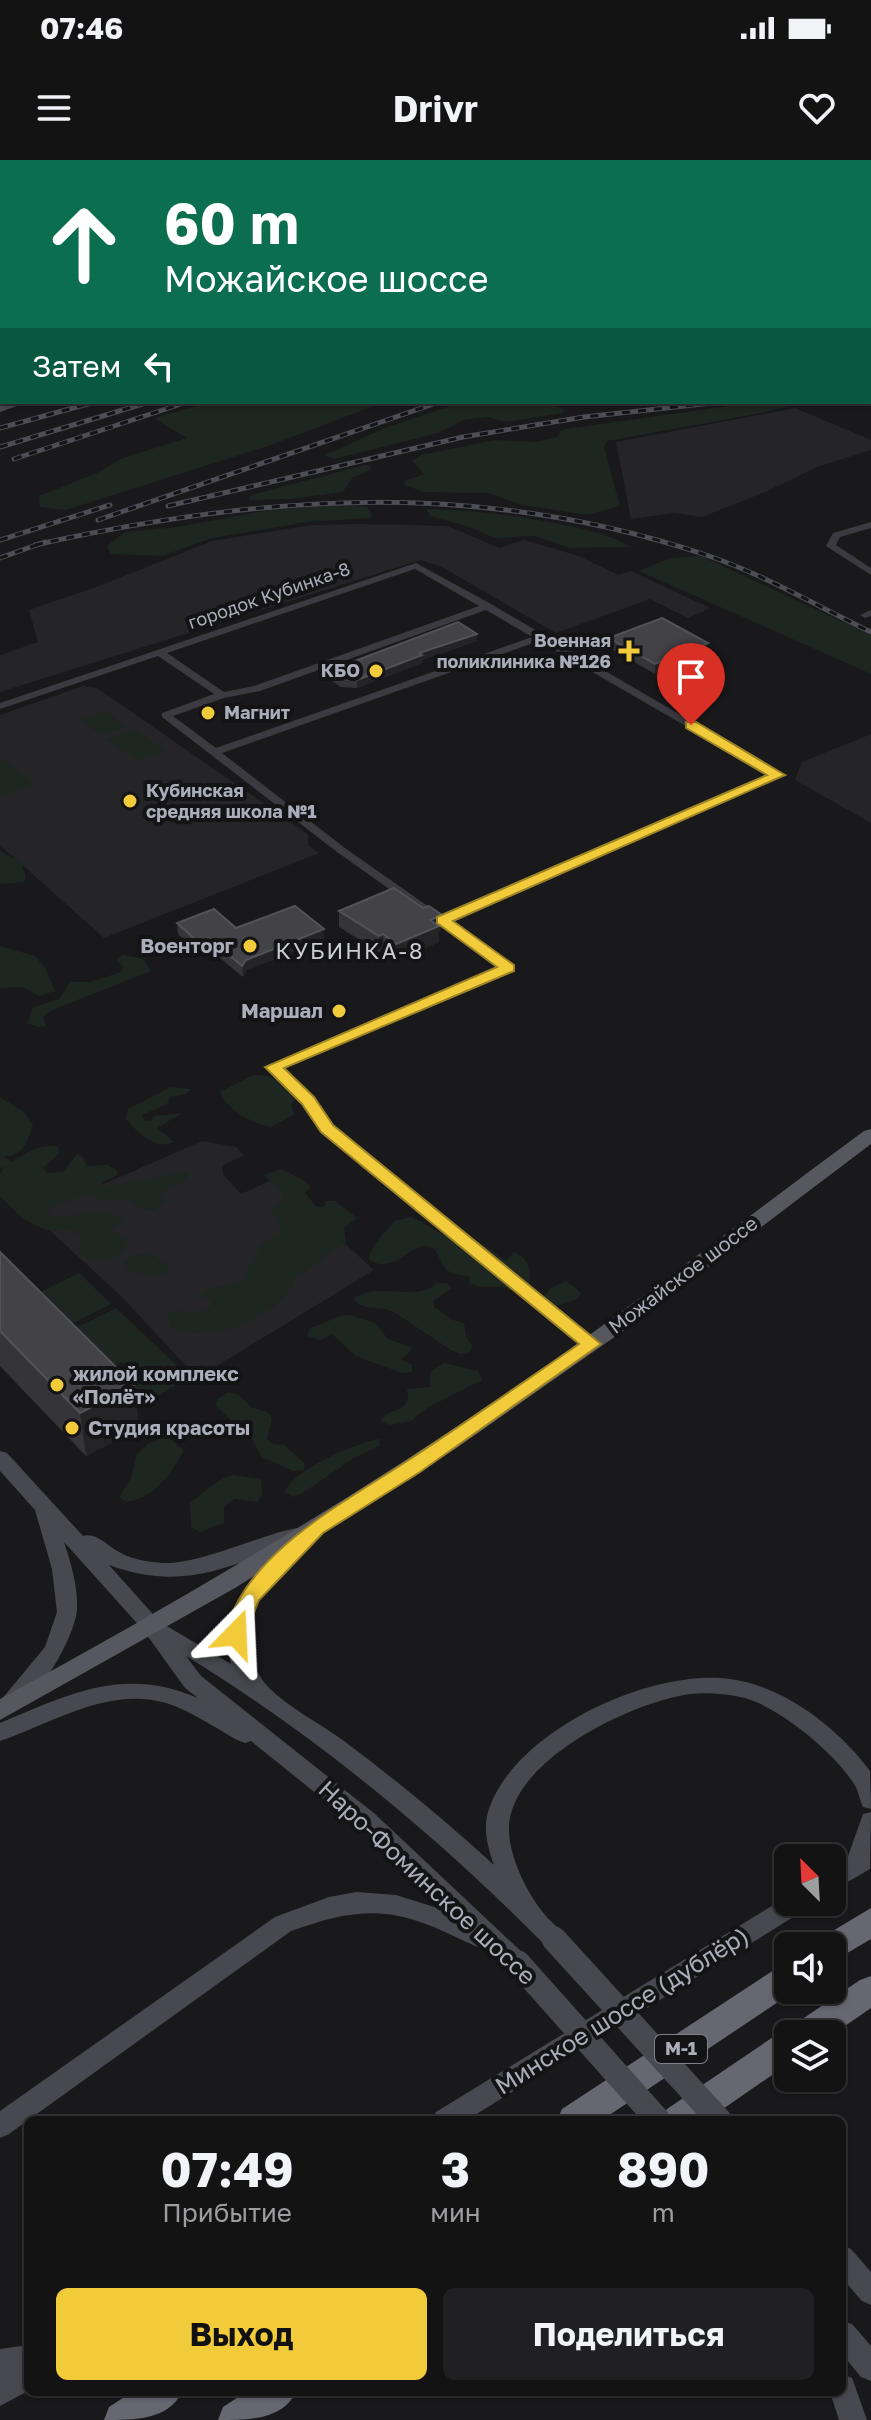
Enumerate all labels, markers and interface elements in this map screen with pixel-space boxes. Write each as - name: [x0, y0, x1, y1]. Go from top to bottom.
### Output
- text: 07:46: [40, 10, 123, 46]
- icon: menu: [32, 86, 76, 130]
- icon: heart: [795, 86, 839, 130]
- text: Drivr: [393, 87, 478, 130]
- text: 60 m: [164, 189, 299, 256]
- icon: ahead: [32, 192, 136, 296]
- text: Можайское шоссе: [164, 257, 489, 300]
- icon: left: [137, 344, 181, 388]
- text: Затем: [32, 348, 121, 384]
- street label: городок Кубинка-8: [185, 557, 353, 633]
- place label: Военная поликлиника №126: [437, 629, 611, 672]
- marker: Военная поликлиника №126: [618, 640, 640, 662]
- pin: [657, 643, 725, 725]
- icon: arrive: [669, 655, 713, 699]
- place label: КБО: [321, 659, 360, 681]
- marker: КБО: [367, 662, 385, 680]
- place label: Магнит: [224, 701, 290, 723]
- marker: Магнит: [199, 704, 217, 722]
- place label: Кубинская средняя школа №1: [146, 779, 316, 822]
- marker: Кубинская средняя школа №1: [121, 792, 139, 810]
- place label: Военторг: [140, 933, 234, 957]
- marker: Военторг: [241, 937, 259, 955]
- district label: КУБИНКА-8: [276, 937, 424, 964]
- place label: Маршал: [241, 998, 323, 1022]
- marker: Маршал: [330, 1002, 348, 1020]
- street label: Можайское шоссе: [603, 1210, 762, 1338]
- place label: жилой комплекс «Полёт»: [73, 1361, 239, 1408]
- marker: жилой комплекс «Полёт»: [48, 1376, 66, 1394]
- place label: Студия красоты: [88, 1415, 250, 1439]
- marker: Студия красоты: [63, 1419, 81, 1437]
- position arrow: [194, 1592, 278, 1676]
- street label: Наро-Фоминское шоссе: [313, 1774, 543, 1990]
- north arrow: [774, 1844, 846, 1916]
- map controls: [774, 1844, 846, 2092]
- street label: Минское шоссе (дублёр): [489, 1920, 753, 2100]
- button: sound: [774, 1932, 846, 2004]
- button: layers: [774, 2020, 846, 2092]
- road number: М-1: [655, 2035, 707, 2063]
- text: 07:49: [160, 2140, 294, 2198]
- text: 3: [441, 2140, 470, 2198]
- text: 890: [617, 2140, 710, 2198]
- text: Прибытие: [162, 2197, 292, 2228]
- text: мин: [430, 2197, 481, 2228]
- text: m: [652, 2197, 675, 2228]
- button: Выход: [56, 2288, 427, 2380]
- button: Поделиться: [443, 2288, 814, 2380]

